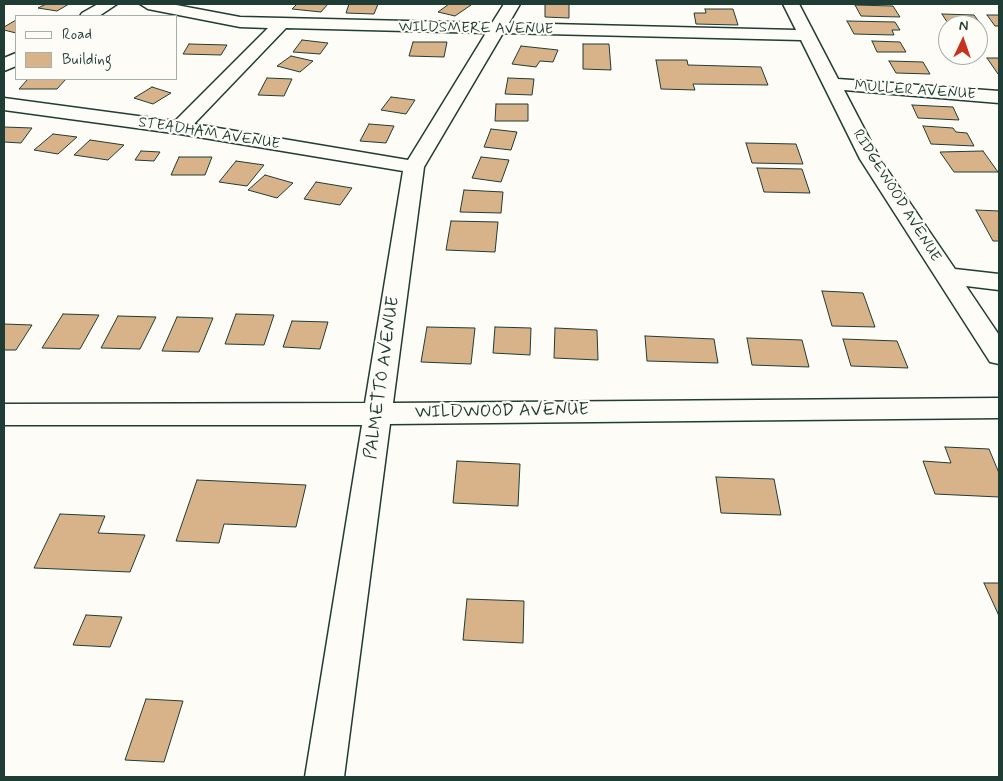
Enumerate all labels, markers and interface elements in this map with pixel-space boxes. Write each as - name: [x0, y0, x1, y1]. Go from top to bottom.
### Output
- legend: [15, 15, 178, 80]
- north arrow: [938, 15, 988, 65]
- text: N: [959, 17, 969, 35]
- street label: WILDSMERE AVENUE: [398, 19, 554, 39]
- text: Road: [62, 25, 92, 45]
- text: Building: [62, 50, 112, 70]
- street label: MULLER AVENUE: [854, 78, 976, 104]
- street label: STEADHAM AVENUE: [137, 114, 281, 154]
- street label: RIDGEWOOD AVENUE: [848, 127, 944, 265]
- street label: PALMETTO AVENUE: [361, 295, 405, 461]
- street label: WILDWOOD AVENUE: [415, 400, 589, 424]

